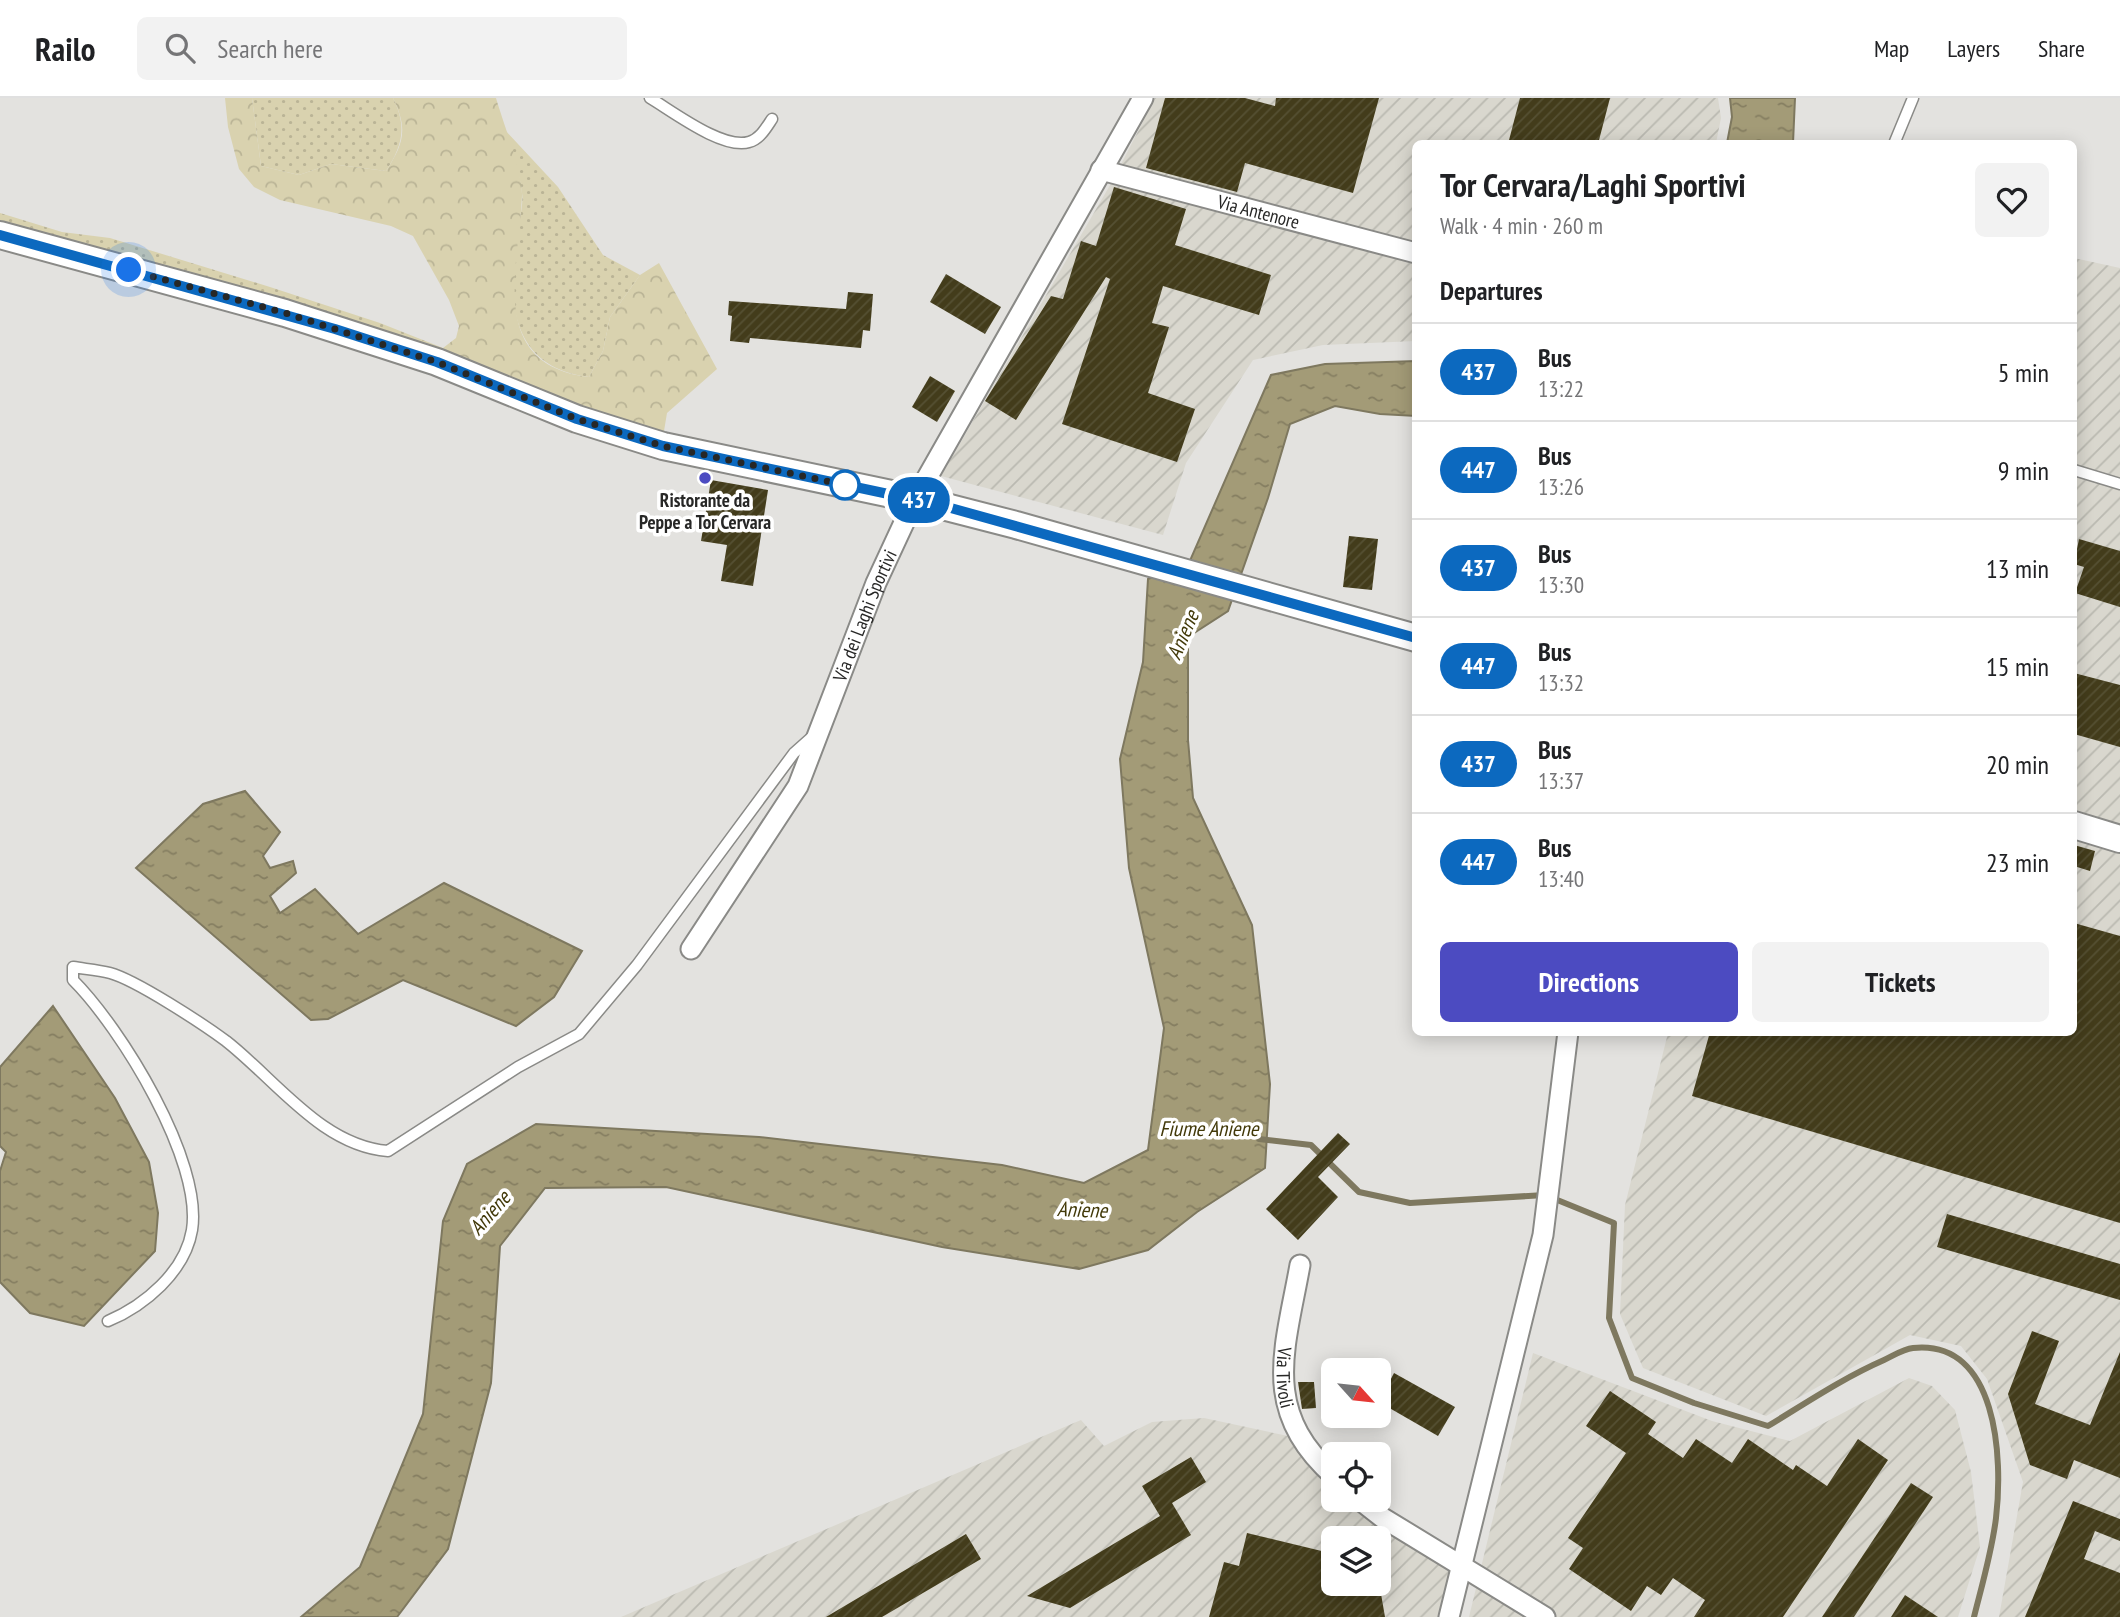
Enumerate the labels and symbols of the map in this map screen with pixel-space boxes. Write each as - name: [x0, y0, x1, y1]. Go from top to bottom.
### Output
- street label: Via Antenore: [1214, 189, 1302, 234]
- your location: [111, 252, 146, 287]
- marker: Ristorante da Peppe a Tor Cervara: [697, 470, 713, 486]
- unlabelled marker: [830, 470, 860, 500]
- line badge: 437: [879, 477, 959, 523]
- place label: Ristorante da Peppe a Tor Cervara: [639, 488, 771, 534]
- street label: Via dei Laghi Sportivi: [827, 546, 902, 686]
- water label: Aniene: [1160, 605, 1205, 663]
- water label: Fiume Aniene: [1160, 1115, 1260, 1142]
- water label: Aniene: [463, 1184, 517, 1241]
- water label: Aniene: [1056, 1195, 1109, 1224]
- street label: Via Tivoli: [1271, 1345, 1300, 1411]
- north arrow: [1321, 1358, 1391, 1428]

